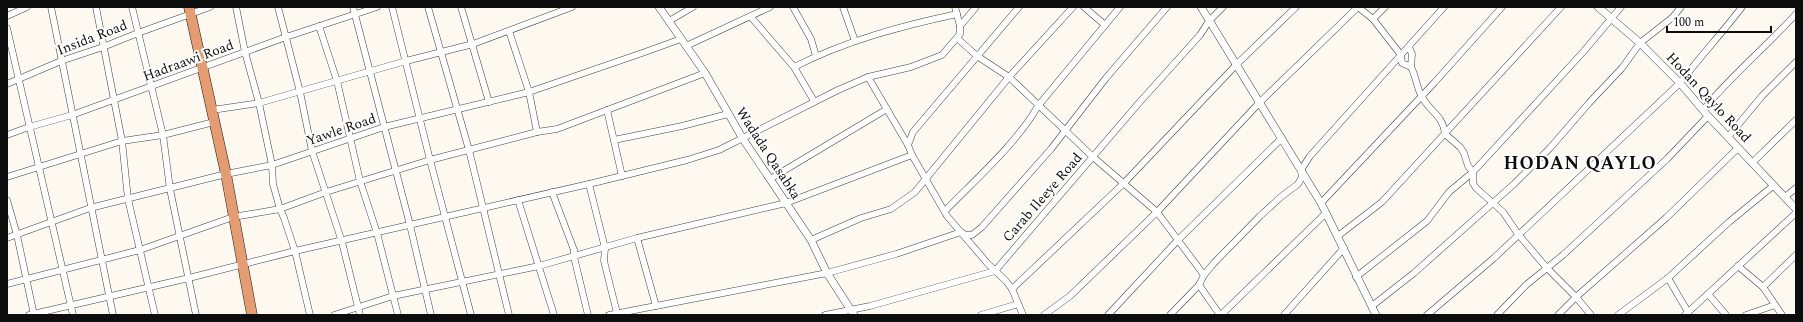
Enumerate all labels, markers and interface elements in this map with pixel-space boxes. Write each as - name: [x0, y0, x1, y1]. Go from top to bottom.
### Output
- scale bar: [1667, 8, 1771, 34]
- text: 100 m: [1673, 13, 1704, 32]
- street label: Insida Road: [54, 14, 131, 60]
- street label: Hadraawi Road: [140, 34, 237, 87]
- street label: Hodan Qaylo Road: [1661, 47, 1756, 147]
- street label: Wadada Qasabka: [731, 103, 806, 204]
- street label: Yawle Road: [304, 108, 379, 151]
- street label: Carab Ileeye Road: [998, 148, 1087, 247]
- district label: HODAN QAYLO: [1503, 150, 1657, 177]

